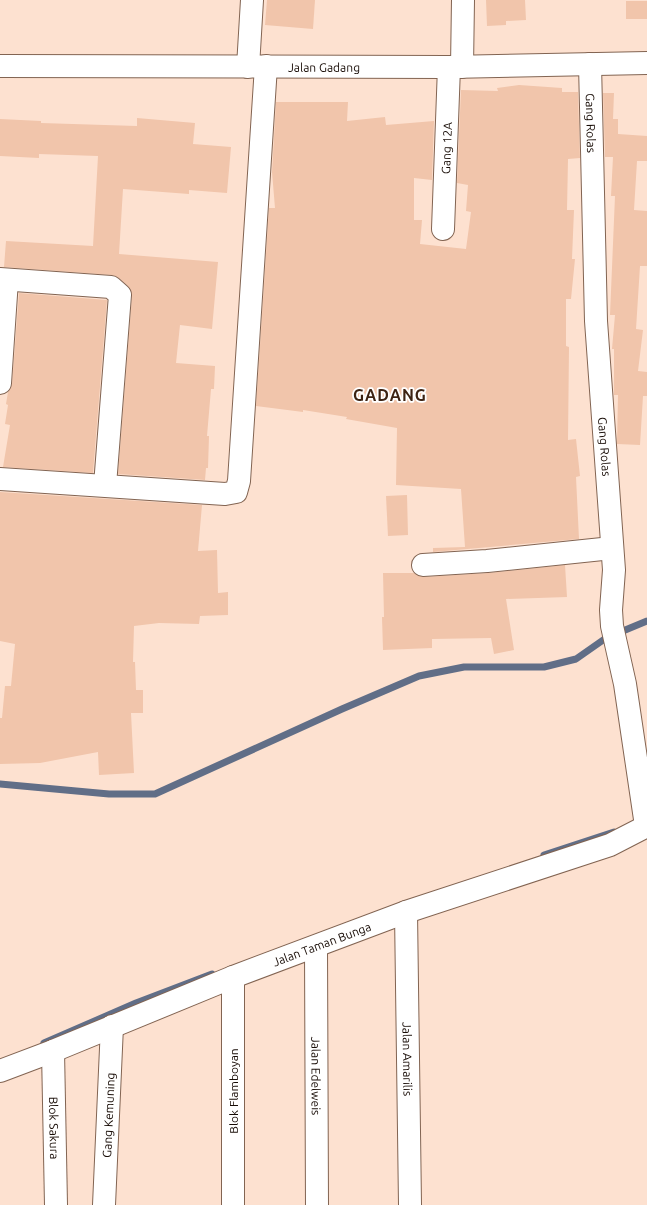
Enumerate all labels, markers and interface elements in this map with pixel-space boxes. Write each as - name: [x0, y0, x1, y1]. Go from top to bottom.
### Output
- street label: Jalan Gadang: [288, 60, 360, 73]
- street label: Gang Rolas: [584, 93, 599, 153]
- street label: Gang 12A: [439, 122, 453, 174]
- district label: GADANG: [353, 386, 427, 404]
- street label: Gang Rolas: [596, 416, 614, 477]
- street label: Jalan Taman Bunga: [271, 919, 373, 968]
- street label: Jalan Amarilis: [401, 1022, 415, 1096]
- street label: Jalan Edelweis: [310, 1037, 323, 1115]
- street label: Blok Flamboyan: [227, 1048, 240, 1134]
- street label: Gang Kemuning: [100, 1072, 116, 1158]
- street label: Blok Sakura: [47, 1096, 62, 1159]

